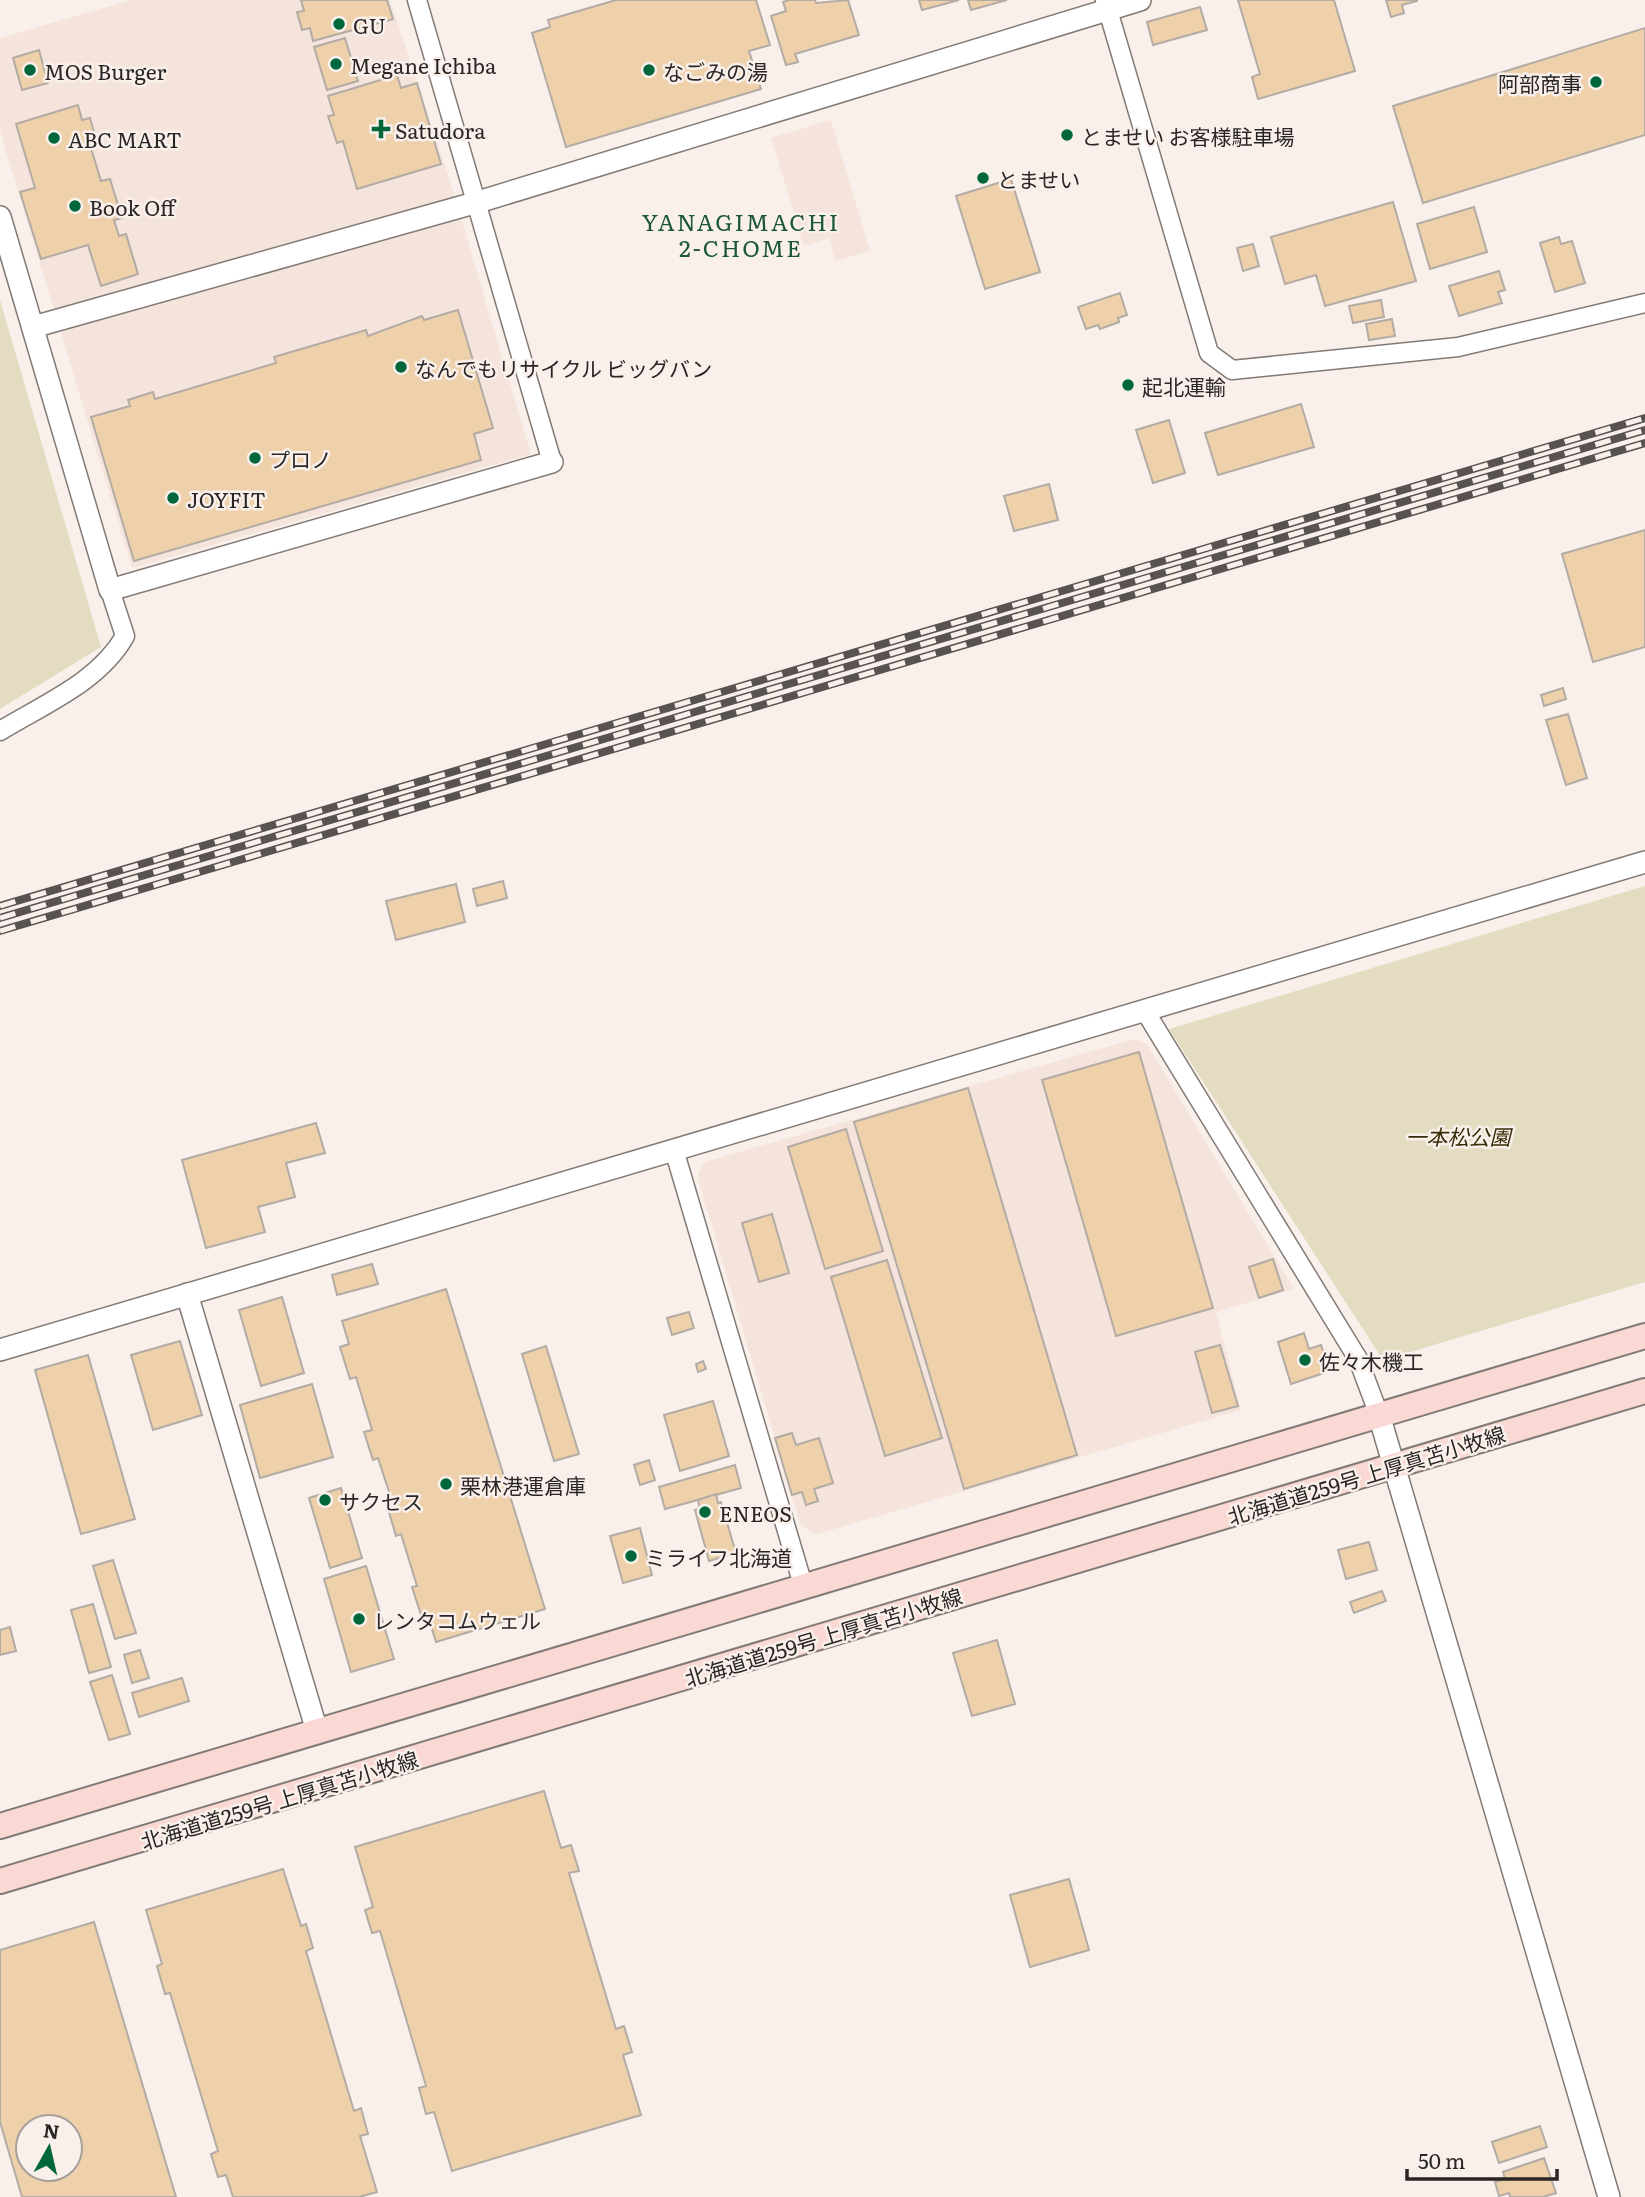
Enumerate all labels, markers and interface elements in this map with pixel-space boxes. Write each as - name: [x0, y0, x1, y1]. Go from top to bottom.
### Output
- place label: GU: [353, 9, 386, 40]
- marker: GU: [331, 16, 347, 32]
- place label: Megane Ichiba: [350, 49, 497, 80]
- place label: MOS Burger: [44, 55, 166, 86]
- place label: なごみの湯: [663, 55, 768, 86]
- marker: Megane Ichiba: [328, 56, 344, 72]
- marker: MOS Burger: [22, 62, 38, 78]
- marker: なごみの湯: [641, 62, 657, 78]
- place label: 阿部商事: [1498, 67, 1582, 98]
- marker: 阿部商事: [1588, 74, 1604, 90]
- place label: Satudora: [395, 114, 486, 145]
- place label: とませい お客様駐車場: [1081, 120, 1295, 151]
- marker: Satudora: [373, 121, 389, 137]
- place label: ABC MART: [68, 123, 182, 154]
- marker: とませい お客様駐車場: [1059, 127, 1075, 143]
- marker: ABC MART: [46, 130, 62, 146]
- place label: とませい: [997, 163, 1080, 194]
- marker: とませい: [975, 170, 991, 186]
- place label: Book Off: [89, 191, 177, 222]
- marker: Book Off: [67, 198, 83, 214]
- district label: YANAGIMACHI 2-CHOME: [642, 204, 840, 264]
- place label: なんでもリサイクル ビッグバン: [415, 352, 712, 383]
- marker: なんでもリサイクル ビッグバン: [393, 359, 409, 375]
- place label: 起北運輸: [1142, 370, 1226, 401]
- marker: 起北運輸: [1120, 377, 1136, 393]
- place label: プロノ: [269, 443, 332, 474]
- marker: プロノ: [247, 450, 263, 466]
- place label: JOYFIT: [187, 483, 266, 514]
- marker: JOYFIT: [165, 490, 181, 506]
- park label: 一本松公園: [1406, 1120, 1513, 1151]
- place label: 佐々木機工: [1319, 1345, 1424, 1376]
- marker: 佐々木機工: [1297, 1352, 1313, 1368]
- street label: 北海道道259号 上厚真苫小牧線: [1224, 1417, 1508, 1531]
- place label: 栗林港運倉庫: [460, 1469, 586, 1500]
- marker: 栗林港運倉庫: [438, 1476, 454, 1492]
- place label: サクセス: [339, 1485, 423, 1516]
- marker: サクセス: [317, 1492, 333, 1508]
- place label: ENEOS: [719, 1497, 792, 1528]
- marker: ENEOS: [697, 1504, 713, 1520]
- place label: ミライフ北海道: [645, 1541, 792, 1572]
- marker: ミライフ北海道: [623, 1548, 639, 1564]
- street label: 北海道道259号 上厚真苫小牧線: [681, 1579, 965, 1693]
- place label: レンタコムウェル: [373, 1604, 541, 1635]
- marker: レンタコムウェル: [351, 1611, 367, 1627]
- street label: 北海道道259号 上厚真苫小牧線: [137, 1742, 421, 1856]
- north arrow: [14, 2113, 84, 2183]
- text: N: [42, 2115, 61, 2145]
- scale bar: [1407, 2138, 1558, 2182]
- text: 50 m: [1418, 2144, 1465, 2175]

